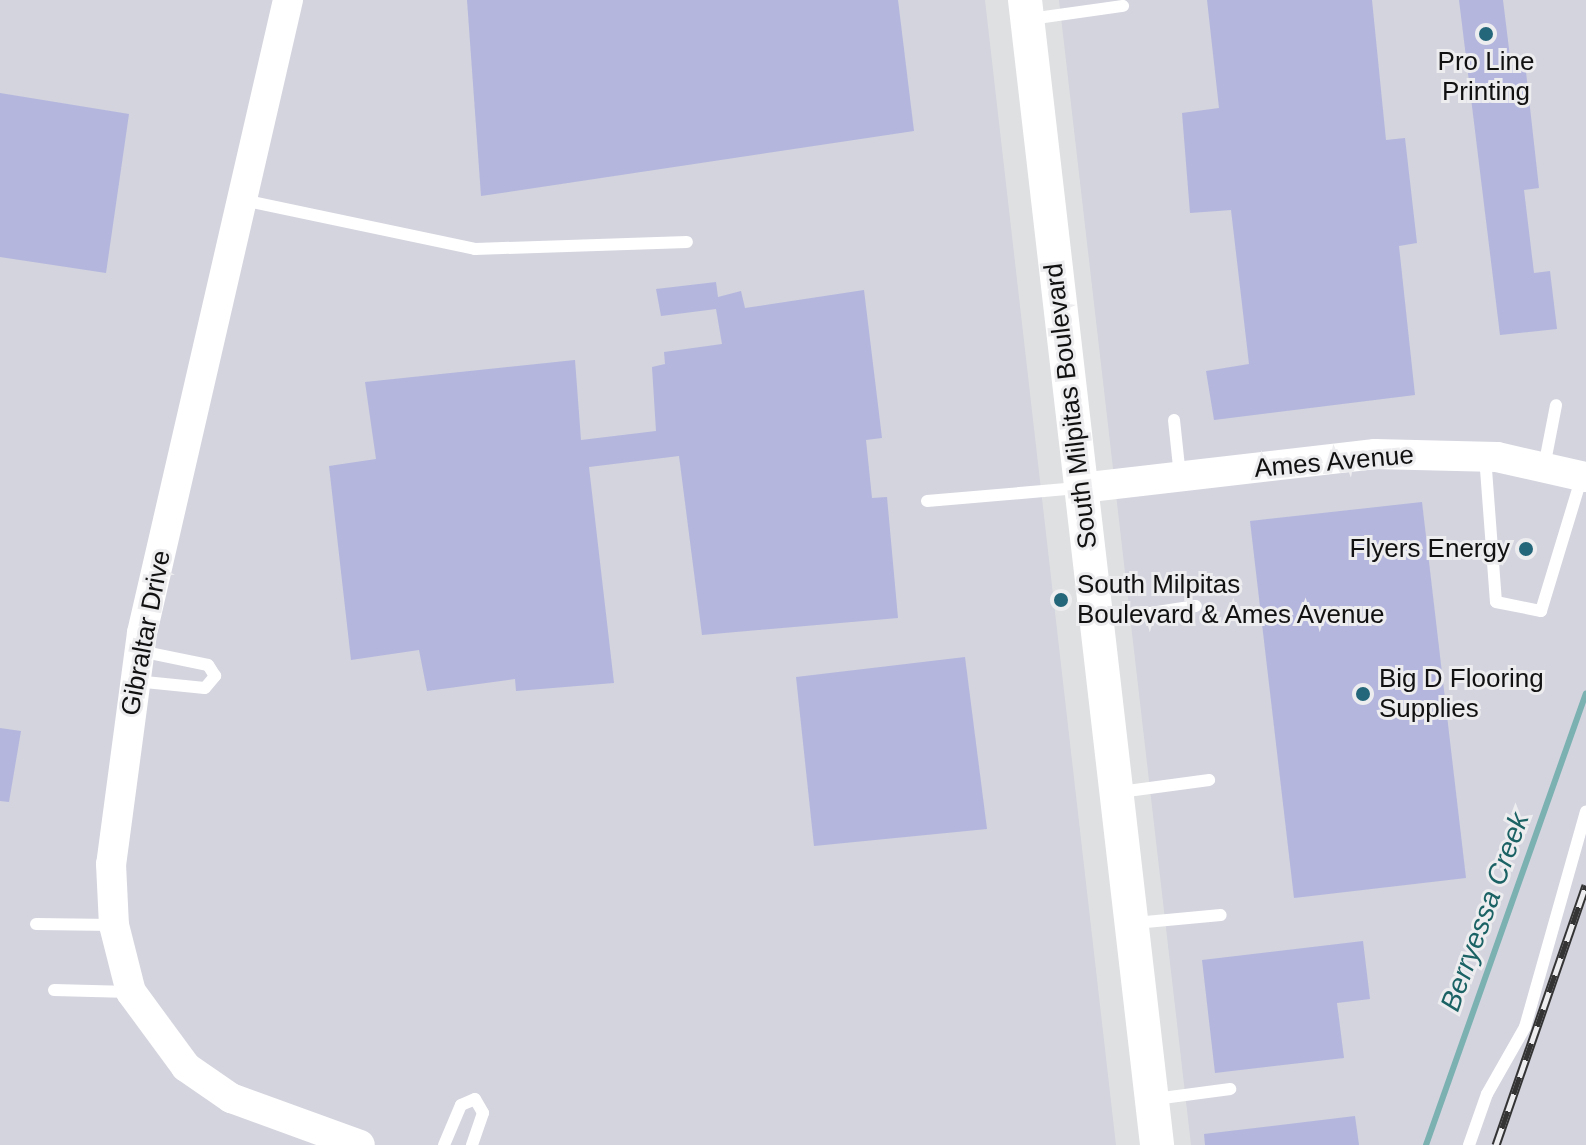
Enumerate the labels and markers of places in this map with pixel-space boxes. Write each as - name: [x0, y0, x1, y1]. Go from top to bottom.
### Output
- marker: Pro Line Printing: [1477, 25, 1495, 43]
- place label: Pro Line Printing: [1438, 46, 1534, 108]
- place label: Flyers Energy: [1350, 533, 1510, 565]
- marker: Flyers Energy: [1517, 540, 1535, 558]
- place label: South Milpitas Boulevard & Ames Avenue: [1077, 569, 1387, 630]
- marker: South Milpitas Boulevard & Ames Avenue: [1052, 591, 1070, 609]
- place label: Big D Flooring Supplies: [1379, 663, 1544, 724]
- marker: Big D Flooring Supplies: [1354, 685, 1372, 703]

